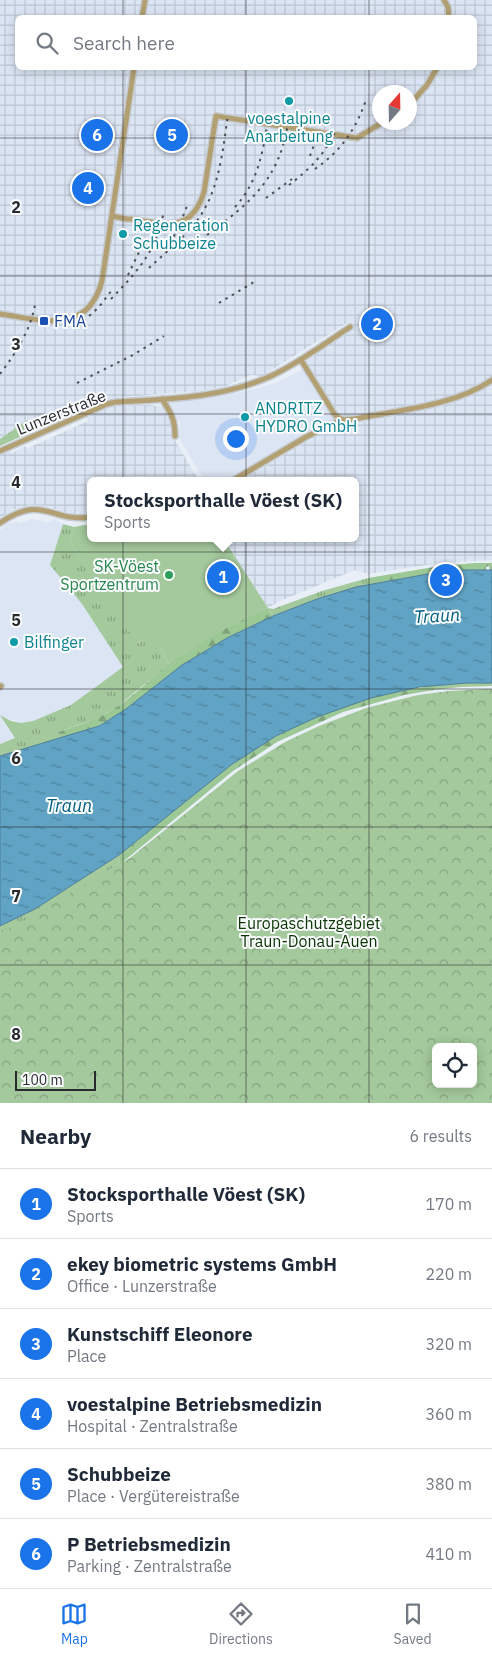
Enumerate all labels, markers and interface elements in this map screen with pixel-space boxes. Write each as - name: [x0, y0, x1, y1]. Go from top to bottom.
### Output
- search box: [15, 15, 477, 70]
- icon: search: [33, 29, 61, 57]
- text: Search here: [73, 31, 175, 55]
- north arrow: [372, 85, 417, 130]
- marker: voestalpine Anarbeitung: [283, 95, 295, 107]
- place label: voestalpine Anarbeitung: [245, 108, 334, 146]
- pin: 6: [81, 116, 113, 154]
- pin: 5: [156, 116, 188, 154]
- pin: 4: [72, 169, 104, 207]
- text: 2: [11, 197, 21, 217]
- place label: Regeneration Schubbeize: [133, 215, 229, 253]
- marker: Regeneration Schubbeize: [117, 228, 129, 240]
- pin: 2: [361, 305, 393, 343]
- place label: FMA: [54, 311, 86, 331]
- marker: FMA: [38, 315, 50, 327]
- text: 3: [11, 334, 21, 354]
- street label: Lunzerstraße: [13, 385, 109, 439]
- place label: ANDRITZ HYDRO GmbH: [255, 398, 357, 436]
- marker: ANDRITZ HYDRO GmbH: [239, 411, 251, 423]
- your location: [223, 426, 249, 452]
- text: 4: [11, 472, 21, 492]
- popup: [87, 477, 359, 542]
- text: Stocksporthalle Vöest (SK): [104, 488, 342, 512]
- text: Sports: [104, 512, 151, 532]
- place label: SK-Vöest Sportzentrum: [60, 556, 159, 594]
- pin: 1: [207, 558, 239, 596]
- pin: 3: [430, 561, 462, 599]
- marker: SK-Vöest Sportzentrum: [163, 569, 175, 581]
- water label: Traun: [413, 603, 461, 628]
- text: 5: [11, 610, 21, 630]
- place label: Bilfinger: [24, 632, 84, 652]
- marker: Bilfinger: [8, 636, 20, 648]
- text: 6: [11, 748, 21, 768]
- water label: Traun: [46, 794, 92, 817]
- text: 7: [11, 886, 21, 906]
- park label: Europaschutzgebiet Traun-Donau-Auen: [238, 913, 380, 951]
- text: 8: [11, 1024, 21, 1044]
- map controls: [432, 1043, 477, 1088]
- button: locate: [432, 1043, 477, 1088]
- scale bar: [15, 1068, 96, 1091]
- text: 100 m: [22, 1071, 63, 1089]
- text: Nearby: [20, 1122, 91, 1150]
- text: 6 results: [409, 1126, 472, 1146]
- text: Stocksporthalle Vöest (SK): [67, 1182, 305, 1206]
- text: 1: [31, 1194, 41, 1214]
- text: 170 m: [425, 1194, 472, 1214]
- text: Sports: [67, 1206, 114, 1226]
- text: ekey biometric systems GmbH: [67, 1252, 337, 1276]
- text: 2: [31, 1264, 41, 1284]
- text: 220 m: [425, 1264, 472, 1284]
- text: Office · Lunzerstraße: [67, 1276, 217, 1296]
- text: Kunstschiff Eleonore: [67, 1322, 253, 1346]
- text: 3: [31, 1334, 41, 1354]
- text: 320 m: [425, 1334, 472, 1354]
- text: Place: [67, 1346, 106, 1366]
- text: voestalpine Betriebsmedizin: [67, 1392, 322, 1416]
- text: 4: [31, 1404, 41, 1424]
- text: 360 m: [425, 1404, 472, 1424]
- text: Hospital · Zentralstraße: [67, 1416, 238, 1436]
- text: Schubbeize: [67, 1462, 171, 1486]
- text: 5: [31, 1474, 41, 1494]
- text: 380 m: [425, 1474, 472, 1494]
- text: Place · Vergütereistraße: [67, 1486, 240, 1506]
- text: P Betriebsmedizin: [67, 1532, 231, 1556]
- text: 6: [31, 1544, 41, 1564]
- text: 410 m: [425, 1544, 472, 1564]
- text: Parking · Zentralstraße: [67, 1556, 232, 1576]
- tab: Map: [60, 1600, 88, 1648]
- tab: Directions: [209, 1600, 273, 1648]
- tab: Saved: [394, 1600, 432, 1648]

